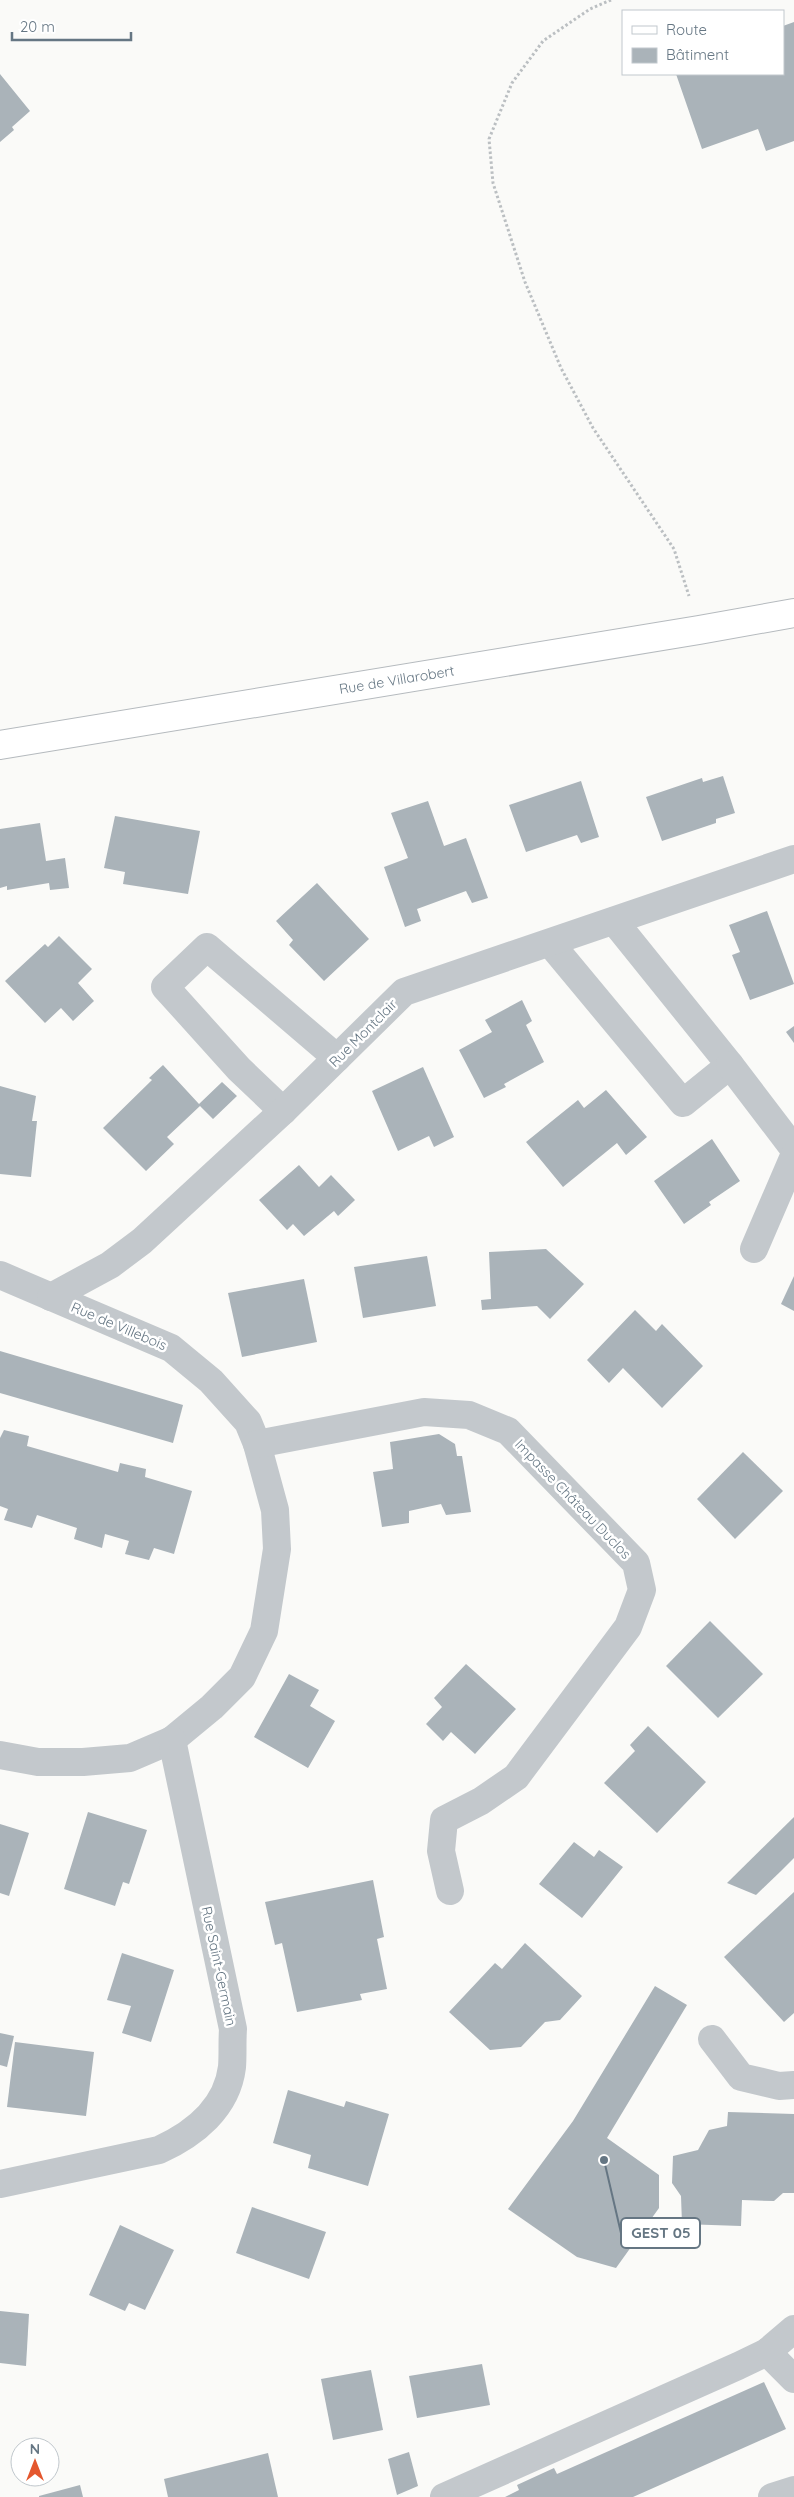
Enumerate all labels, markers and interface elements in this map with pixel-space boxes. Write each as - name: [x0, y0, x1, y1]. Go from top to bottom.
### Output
- scale bar: [12, 10, 131, 42]
- legend: [622, 10, 784, 75]
- text: 20 m: [20, 17, 55, 36]
- text: Route: [666, 20, 707, 39]
- text: Bâtiment: [666, 45, 729, 64]
- street label: Rue de Villarobert: [338, 661, 456, 698]
- street label: Rue Montclair: [325, 995, 401, 1071]
- street label: Rue de Villebois: [68, 1298, 170, 1354]
- street label: Impasse Château Duclos: [511, 1435, 635, 1563]
- street label: Rue Saint-Germain: [198, 1904, 240, 2028]
- callout: GEST 05: [621, 2218, 700, 2248]
- text: GEST 05: [631, 2223, 691, 2242]
- north arrow: [10, 2437, 60, 2487]
- text: N: [30, 2440, 40, 2458]

